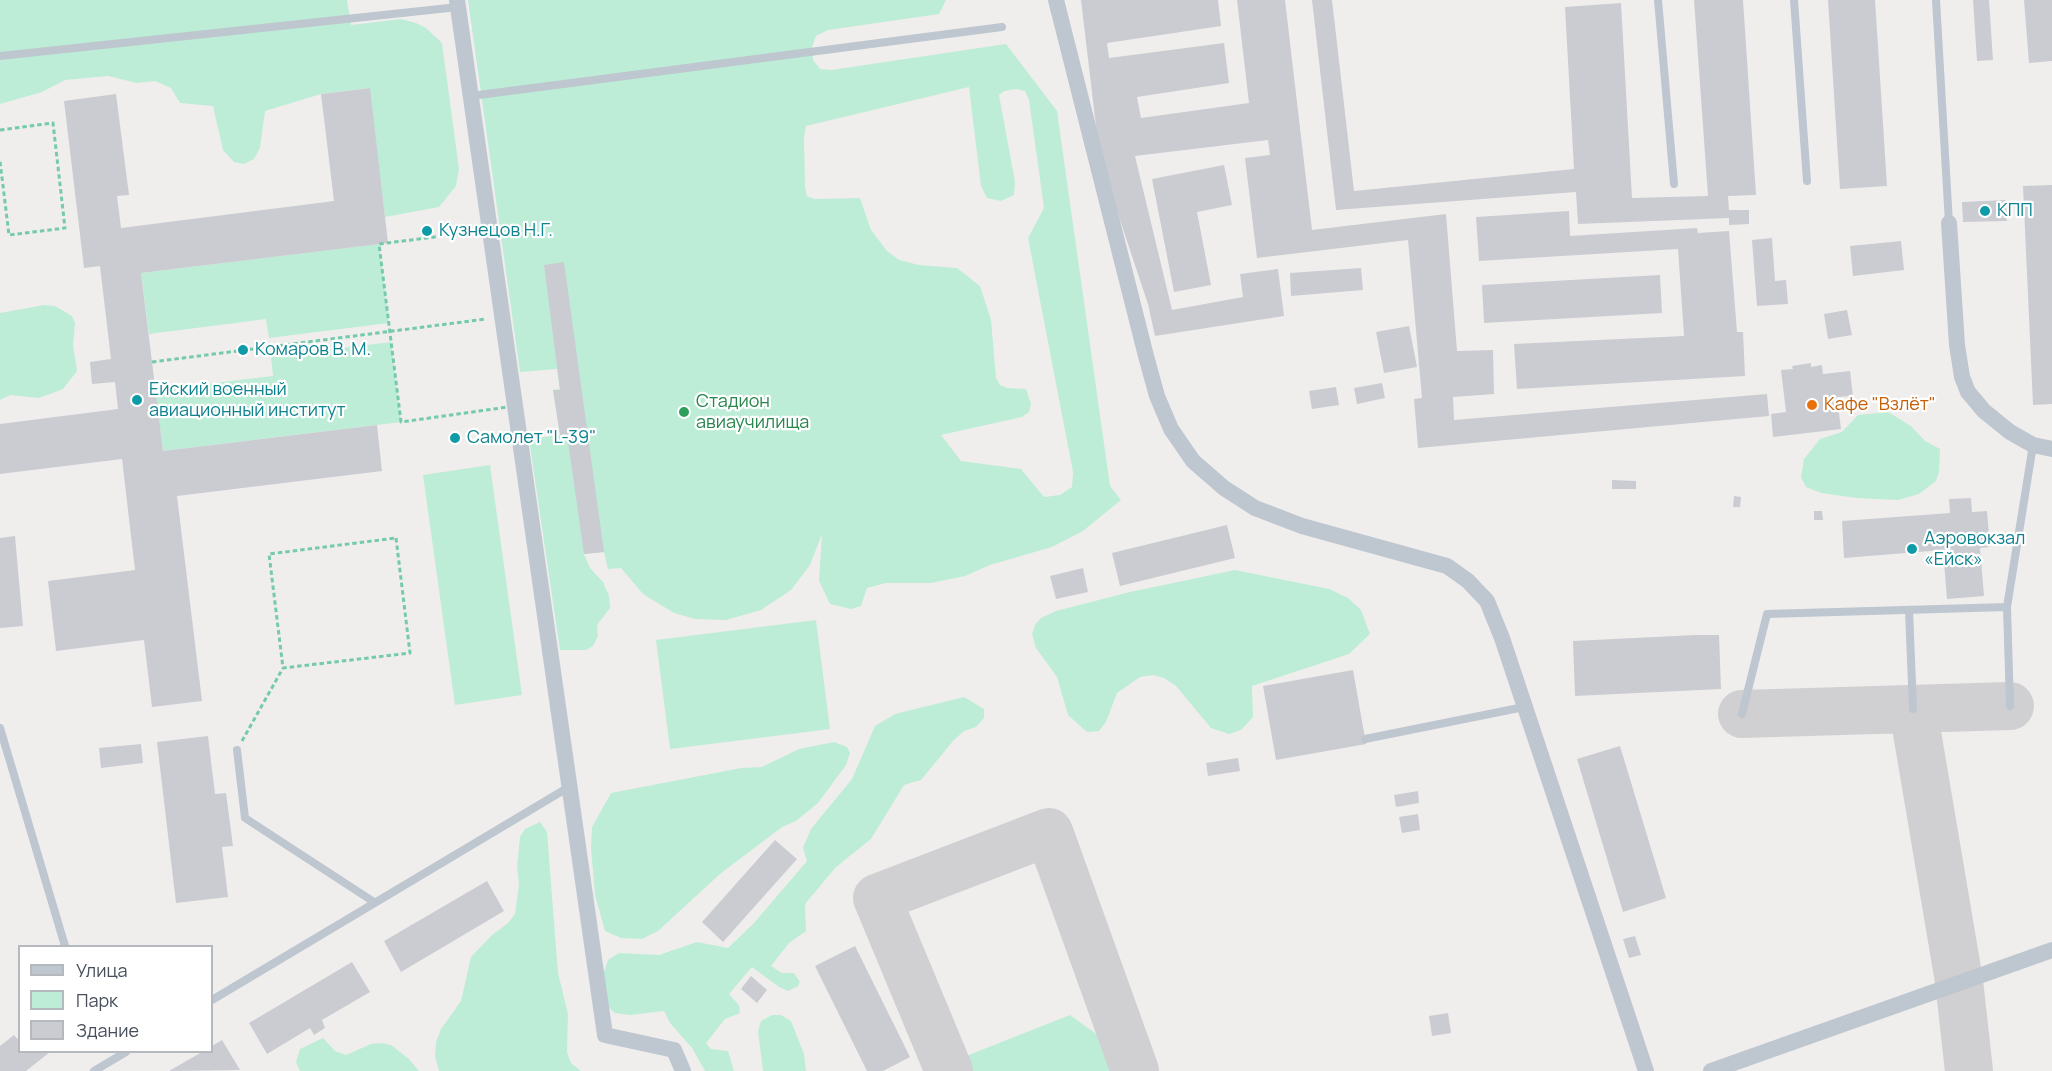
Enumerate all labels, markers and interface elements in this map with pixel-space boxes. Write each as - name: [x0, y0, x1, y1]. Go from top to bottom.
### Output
- place label: КПП: [1997, 200, 2033, 222]
- marker: КПП: [1978, 204, 1992, 218]
- place label: Кузнецов Н.Г.: [439, 220, 553, 242]
- marker: Кузнецов Н.Г.: [420, 224, 434, 238]
- place label: Комаров В. М.: [255, 339, 371, 361]
- marker: Комаров В. М.: [236, 343, 250, 357]
- place label: Ейский военный авиационный институт: [149, 379, 346, 422]
- place label: Стадион авиаучилища: [696, 391, 809, 434]
- marker: Ейский военный авиационный институт: [130, 393, 144, 407]
- place label: Кафе "Взлёт": [1824, 394, 1936, 416]
- marker: Кафе "Взлёт": [1805, 398, 1819, 412]
- marker: Стадион авиаучилища: [677, 405, 691, 419]
- place label: Самолет "L-39": [467, 427, 596, 449]
- marker: Самолет "L-39": [448, 431, 462, 445]
- place label: Аэровокзал «Ейск»: [1924, 528, 2025, 570]
- marker: Аэровокзал «Ейск»: [1905, 542, 1919, 556]
- legend: [18, 945, 213, 1053]
- text: Улица: [76, 958, 128, 982]
- text: Парк: [76, 988, 118, 1012]
- text: Здание: [76, 1018, 139, 1042]

